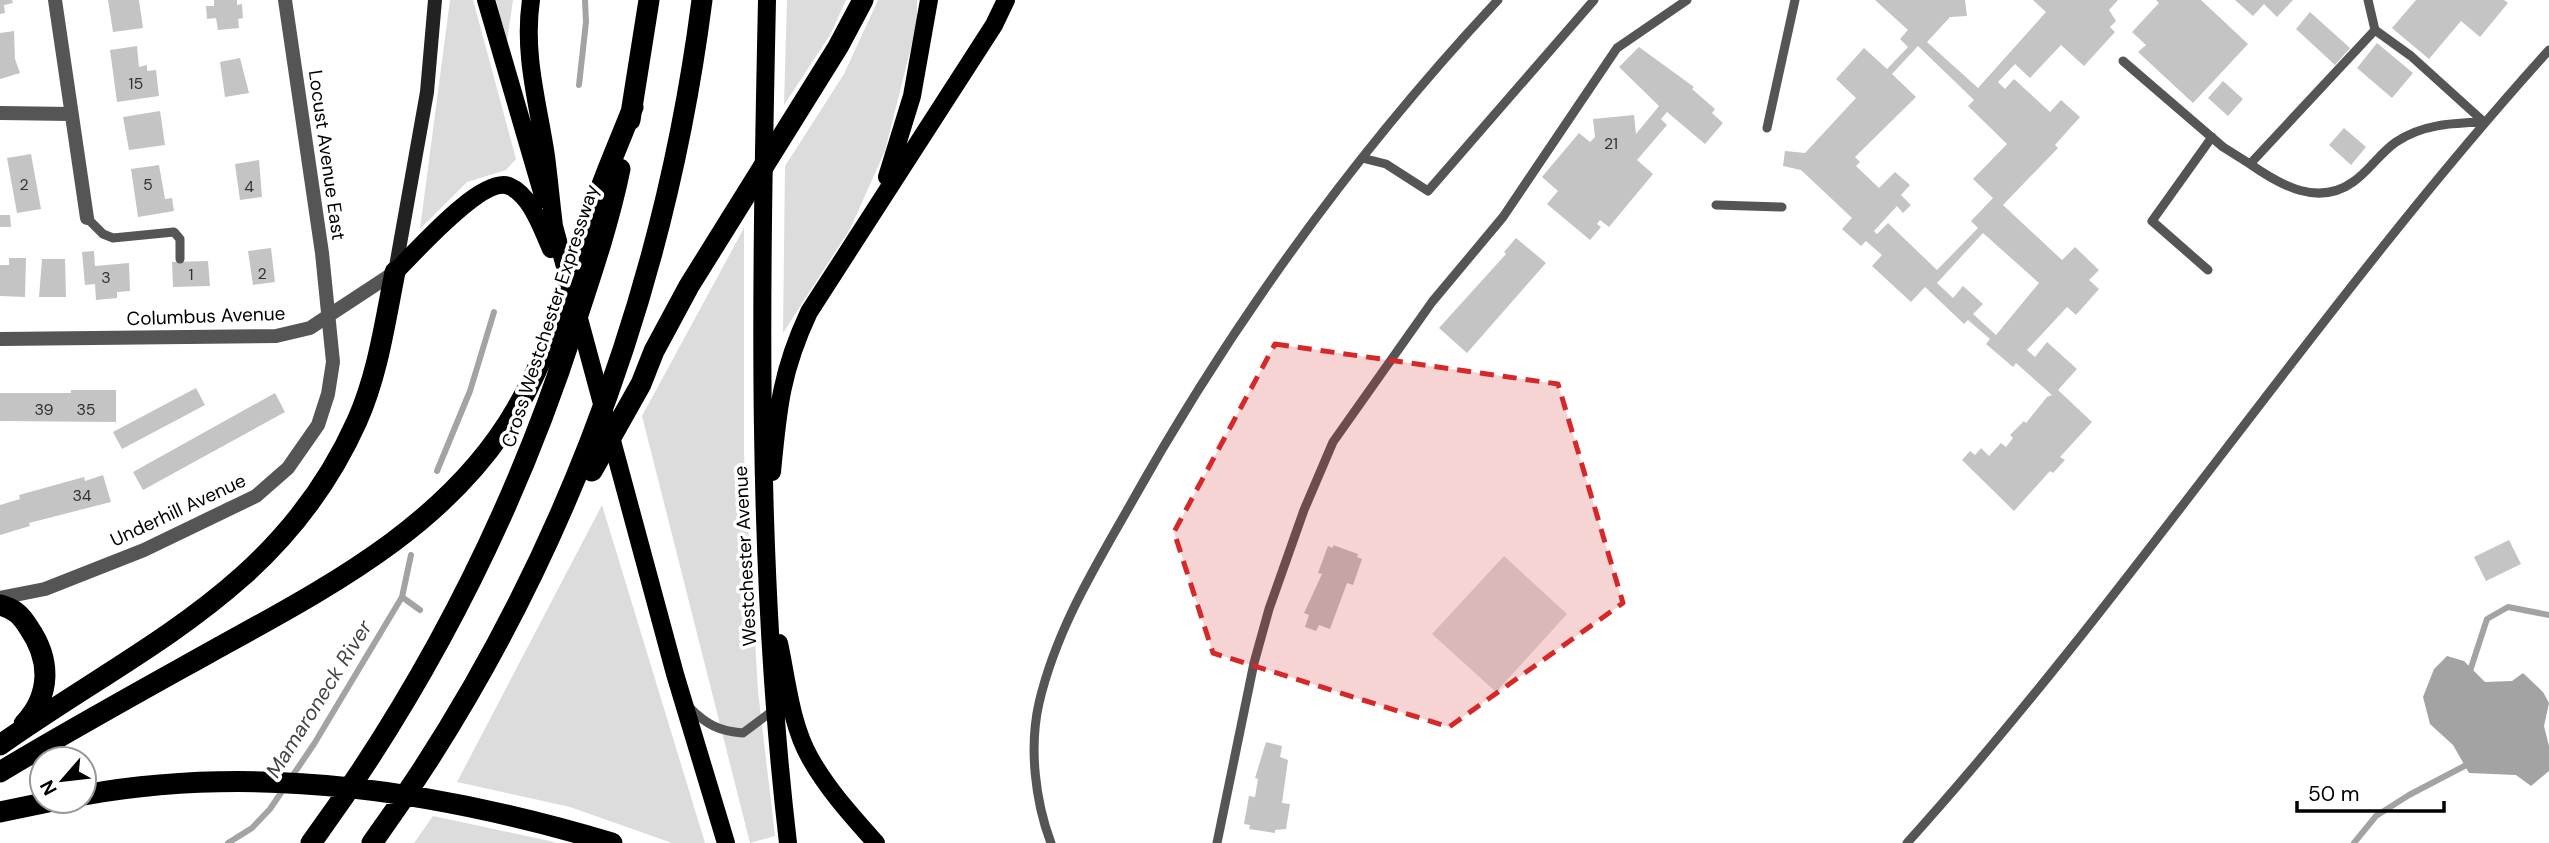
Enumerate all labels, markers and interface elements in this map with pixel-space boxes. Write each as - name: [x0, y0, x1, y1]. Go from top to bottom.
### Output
- street label: Locust Avenue East: [303, 68, 351, 242]
- house number: 15: [129, 73, 143, 94]
- house number: 21: [1604, 133, 1618, 154]
- house number: 2: [19, 174, 29, 195]
- house number: 5: [143, 174, 153, 195]
- house number: 4: [244, 176, 254, 197]
- street label: Cross Westchester Expressway: [496, 181, 605, 451]
- house number: 2: [257, 263, 267, 284]
- house number: 1: [189, 264, 194, 285]
- house number: 3: [101, 267, 111, 288]
- street label: Columbus Avenue: [126, 301, 286, 331]
- house number: 39: [34, 399, 54, 420]
- house number: 35: [76, 399, 96, 420]
- street label: Westchester Avenue: [728, 465, 762, 647]
- street label: Underhill Avenue: [106, 468, 250, 552]
- house number: 34: [72, 485, 92, 506]
- water label: Mamaroneck River: [259, 614, 379, 783]
- north arrow: [28, 745, 98, 815]
- scale bar: [2297, 770, 2444, 814]
- text: N: [34, 776, 63, 800]
- text: 50 m: [2308, 780, 2359, 808]

